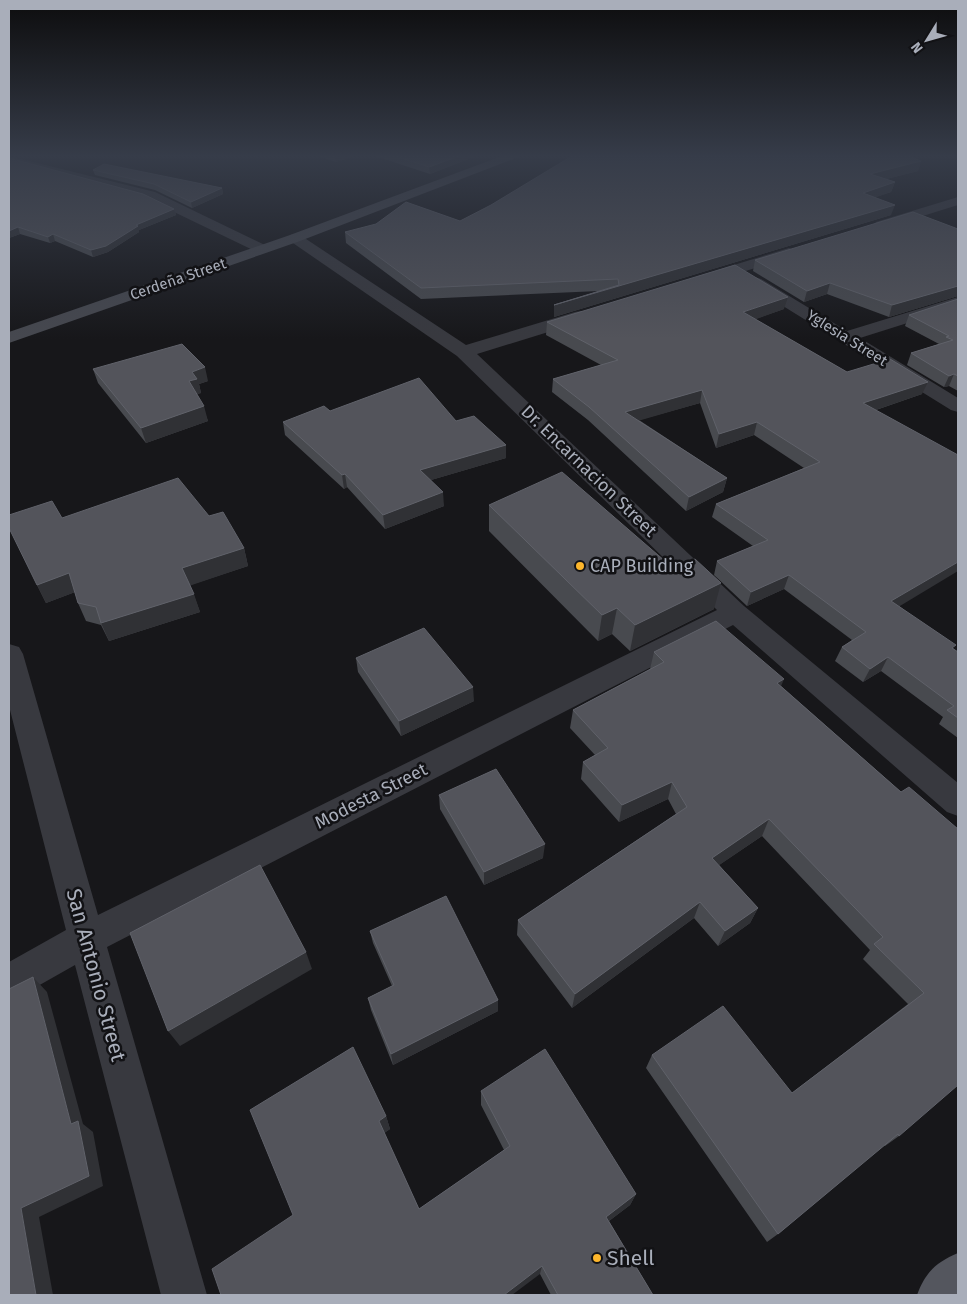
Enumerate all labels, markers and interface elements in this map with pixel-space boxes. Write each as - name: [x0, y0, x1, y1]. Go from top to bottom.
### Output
- north arrow: [902, 15, 952, 65]
- text: N: [907, 39, 927, 56]
- street label: Cerdeña Street: [128, 254, 229, 304]
- street label: Yglesia Street: [803, 306, 891, 370]
- street label: Dr. Encarnacion Street: [517, 401, 662, 542]
- place label: CAP Building: [590, 555, 694, 577]
- marker: CAP Building: [574, 560, 586, 572]
- street label: Modesta Street: [311, 758, 431, 834]
- street label: San Antonio Street: [60, 886, 132, 1065]
- place label: Shell: [607, 1245, 655, 1271]
- marker: Shell: [591, 1252, 603, 1264]

